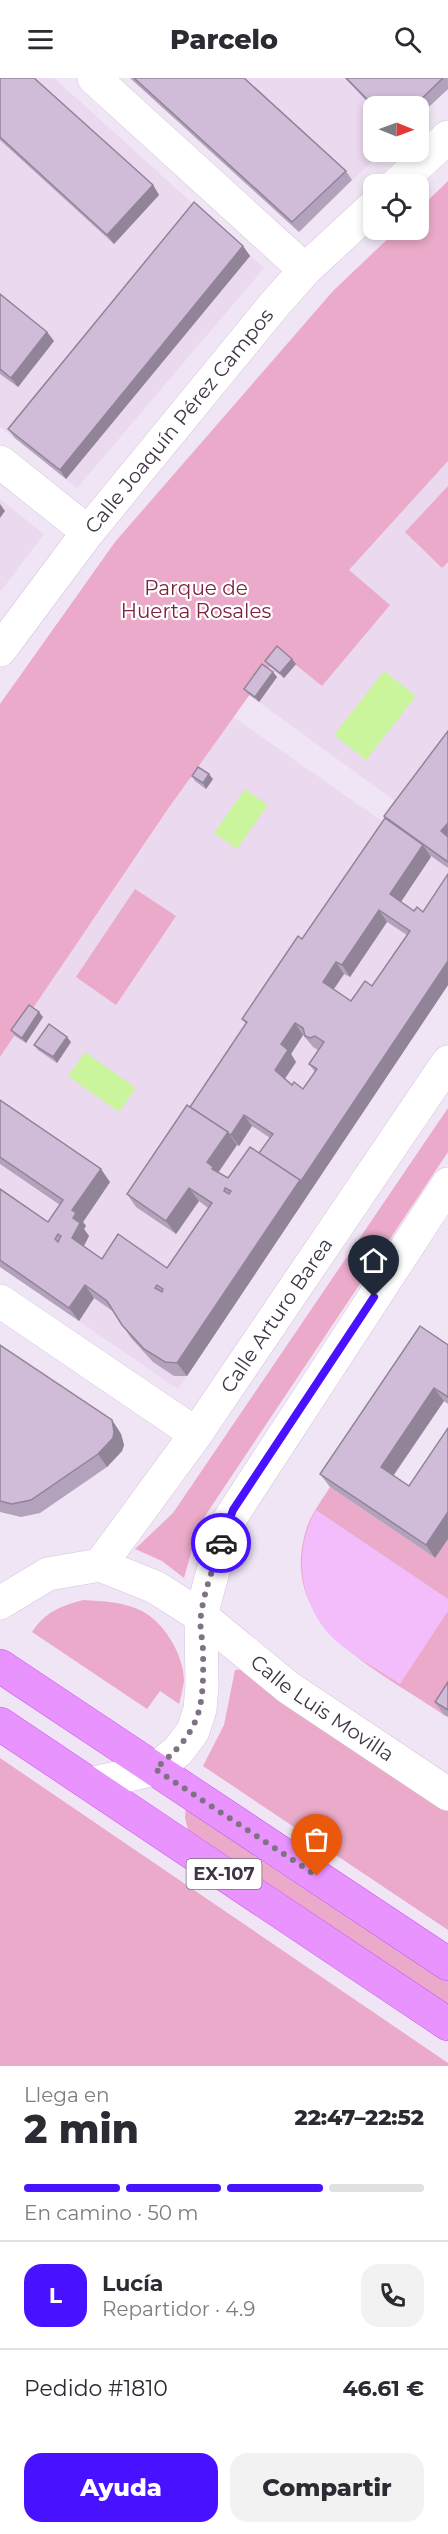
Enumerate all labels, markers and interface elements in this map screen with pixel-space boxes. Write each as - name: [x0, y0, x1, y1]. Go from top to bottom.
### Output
- icon: menu: [24, 23, 57, 56]
- text: Parcelo: [170, 23, 278, 56]
- icon: search: [391, 23, 424, 56]
- north arrow: [363, 96, 429, 162]
- map controls: [363, 96, 429, 240]
- button: locate: [363, 174, 429, 240]
- street label: Calle Joaquín Pérez Campos: [80, 303, 279, 538]
- park label: Parque de Huerta Rosales: [121, 576, 272, 623]
- street label: Calle Arturo Barea: [216, 1233, 338, 1397]
- pin: [348, 1235, 399, 1297]
- icon: home: [357, 1244, 390, 1277]
- courier: [191, 1513, 251, 1573]
- icon: car: [205, 1527, 238, 1560]
- street label: Calle Luis Movilla: [246, 1650, 399, 1767]
- pin: [291, 1814, 342, 1876]
- icon: bag: [300, 1823, 333, 1856]
- road number: EX-107: [186, 1859, 262, 1889]
- text: Llega en: [24, 2083, 110, 2107]
- text: 22:47–22:52: [294, 2104, 424, 2131]
- text: 2 min: [24, 2105, 139, 2153]
- text: En camino · 50 m: [24, 2201, 198, 2225]
- button: phone: [361, 2264, 424, 2327]
- text: Lucía: [102, 2270, 163, 2297]
- text: L: [49, 2282, 62, 2309]
- text: Repartidor · 4.9: [102, 2297, 255, 2321]
- text: Pedido #1810: [24, 2375, 168, 2402]
- text: 46.61 €: [342, 2375, 424, 2402]
- button: Ayuda: [24, 2453, 218, 2522]
- button: Compartir: [230, 2453, 424, 2522]

